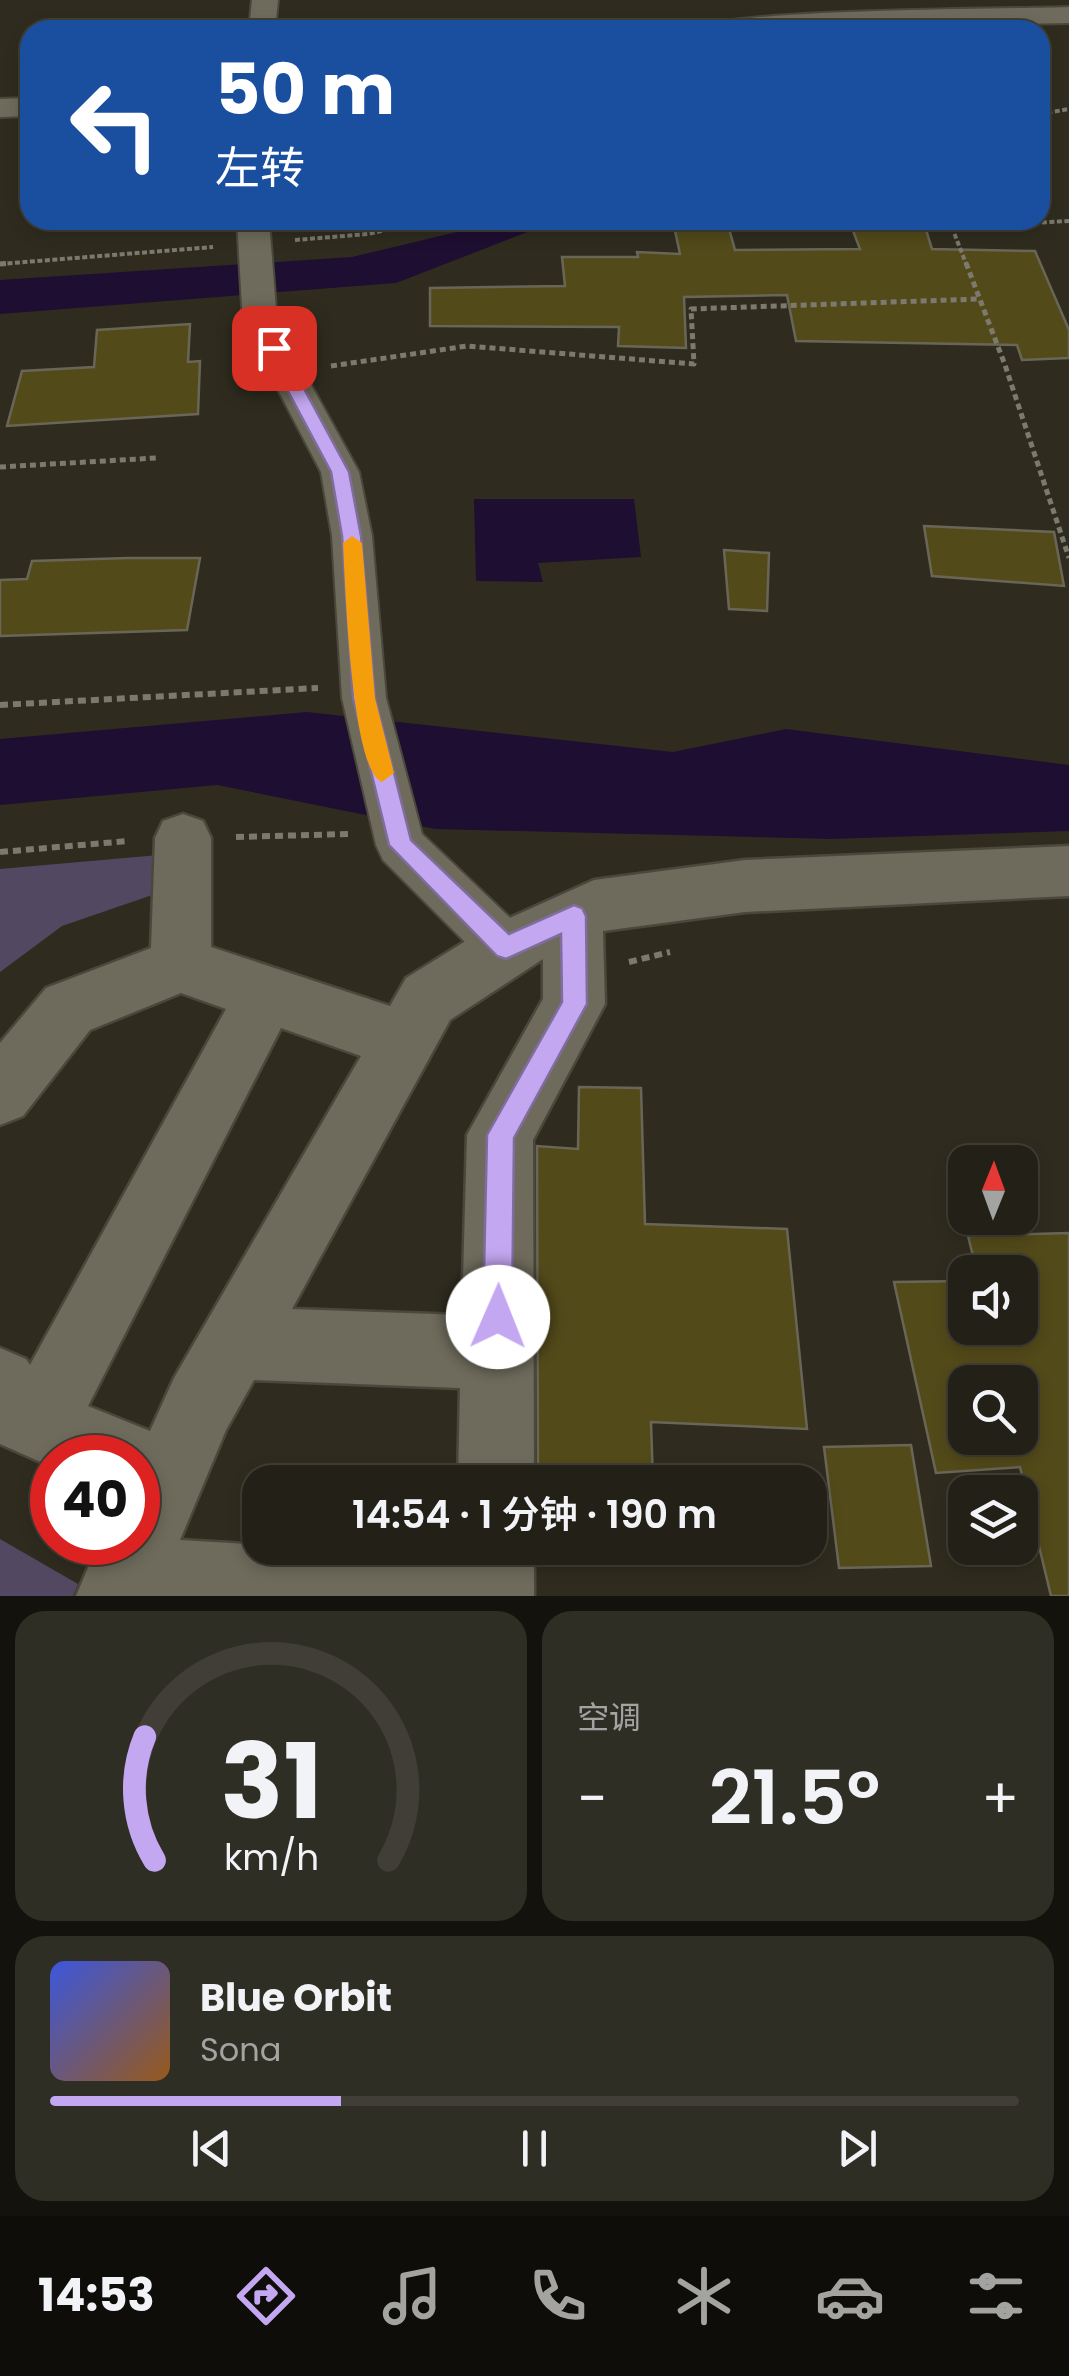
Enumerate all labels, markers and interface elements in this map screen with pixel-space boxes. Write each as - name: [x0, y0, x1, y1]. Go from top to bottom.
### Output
- text: 50 m: [215, 40, 395, 139]
- icon: left: [50, 60, 180, 190]
- text: 左转: [215, 137, 305, 200]
- pin: [232, 306, 317, 391]
- icon: arrive: [247, 321, 302, 376]
- north arrow: [948, 1145, 1038, 1235]
- map controls: [948, 1145, 1038, 1565]
- button: sound: [948, 1255, 1038, 1345]
- position arrow: [446, 1265, 550, 1369]
- button: search: [948, 1365, 1038, 1455]
- speed limit sign: 40: [30, 1435, 160, 1565]
- button: layers: [948, 1475, 1038, 1565]
- text: 14:54 · 1 分钟 · 190 m: [352, 1488, 717, 1541]
- text: 空调: [577, 1695, 641, 1740]
- text: 31: [220, 1709, 322, 1854]
- text: 21.5°: [709, 1745, 880, 1850]
- text: −: [577, 1760, 607, 1837]
- text: +: [981, 1760, 1019, 1837]
- text: km/h: [223, 1832, 319, 1883]
- text: Blue Orbit: [200, 1971, 392, 2024]
- text: Sona: [200, 2027, 281, 2072]
- icon: previous: [184, 2121, 239, 2176]
- icon: pause: [507, 2121, 562, 2176]
- icon: next: [830, 2121, 885, 2176]
- icon: directions: [231, 2261, 301, 2331]
- icon: music: [377, 2261, 447, 2331]
- icon: phone: [523, 2261, 593, 2331]
- icon: climate: [669, 2261, 739, 2331]
- icon: car: [815, 2261, 885, 2331]
- icon: filters: [961, 2261, 1031, 2331]
- text: 14:53: [38, 2264, 155, 2327]

